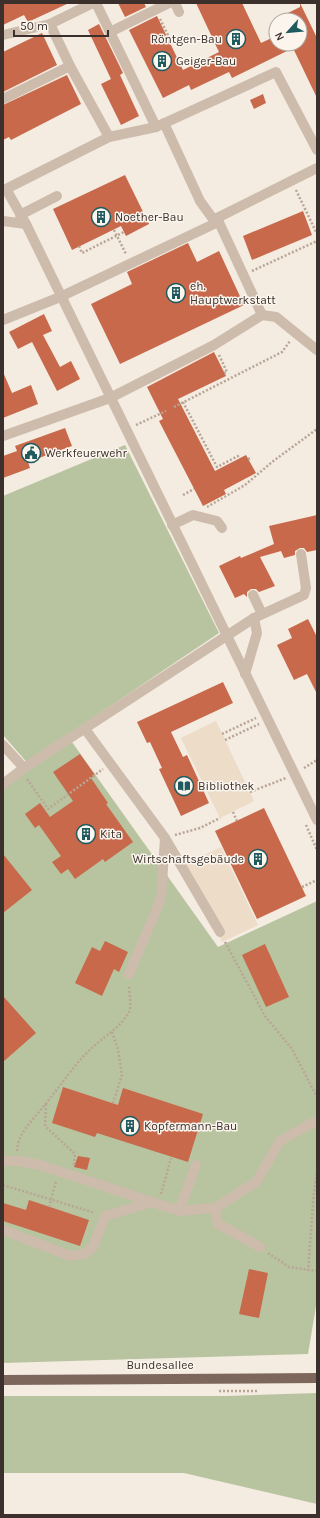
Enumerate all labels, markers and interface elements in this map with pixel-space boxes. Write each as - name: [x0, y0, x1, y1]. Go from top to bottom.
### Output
- scale bar: [14, 12, 108, 38]
- north arrow: [268, 12, 308, 52]
- text: 50 m: [20, 19, 48, 33]
- building icon: Röntgen-Bau: [225, 28, 247, 50]
- text: N: [272, 30, 287, 43]
- place label: Röntgen-Bau: [151, 32, 222, 46]
- building icon: Geiger-Bau: [151, 50, 173, 72]
- place label: Geiger-Bau: [176, 54, 236, 68]
- building icon: Noether-Bau: [90, 206, 112, 228]
- place label: Noether-Bau: [115, 210, 184, 224]
- place label: eh. Hauptwerkstatt: [190, 279, 276, 307]
- building icon: eh. Hauptwerkstatt: [165, 282, 187, 304]
- public building icon: Werkfeuerwehr: [20, 442, 42, 464]
- place label: Werkfeuerwehr: [45, 446, 128, 460]
- library icon: Bibliothek: [173, 775, 195, 797]
- place label: Bibliothek: [198, 779, 255, 793]
- building icon: Kita: [75, 823, 97, 845]
- place label: Kita: [100, 827, 122, 841]
- building icon: Wirtschaftsgebäude: [247, 848, 269, 870]
- place label: Wirtschaftsgebäude: [132, 852, 244, 866]
- building icon: Kopfermann-Bau: [119, 1115, 141, 1137]
- place label: Kopfermann-Bau: [144, 1119, 237, 1133]
- street label: Bundesallee: [126, 1358, 194, 1372]

